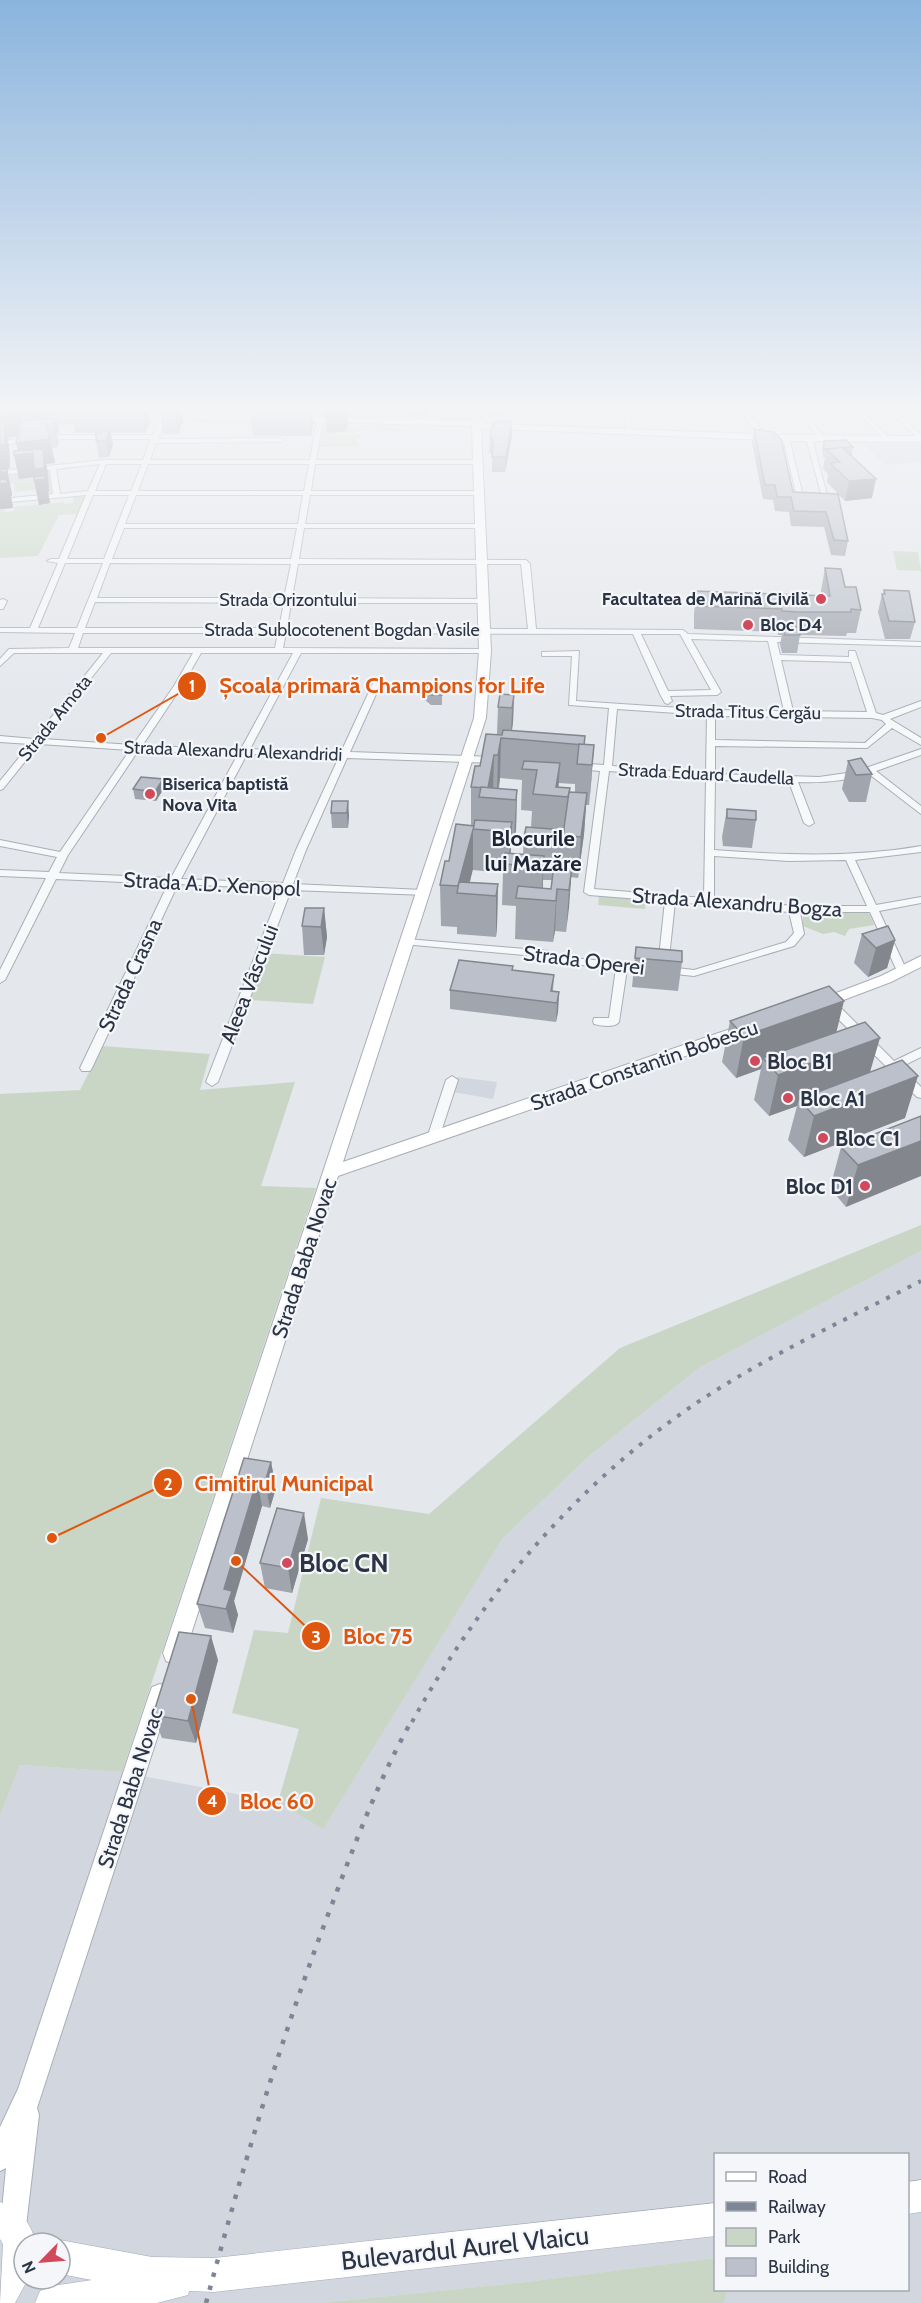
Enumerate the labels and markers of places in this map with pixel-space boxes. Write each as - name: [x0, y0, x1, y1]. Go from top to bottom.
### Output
- place label: Facultatea de Marină Civilă: [602, 588, 809, 610]
- marker: Facultatea de Marină Civilă: [814, 592, 828, 606]
- place label: Bloc D4: [760, 614, 822, 636]
- marker: Bloc D4: [741, 618, 755, 632]
- callout: Școala primară Champions for Life: [177, 666, 557, 706]
- place label: Biserica baptistă Nova Vita: [162, 773, 289, 816]
- marker: Biserica baptistă Nova Vita: [143, 787, 157, 801]
- place label: Bloc B1: [767, 1049, 833, 1074]
- marker: Bloc B1: [748, 1054, 762, 1068]
- place label: Bloc A1: [800, 1086, 865, 1111]
- marker: Bloc A1: [781, 1091, 795, 1105]
- place label: Bloc C1: [835, 1126, 900, 1151]
- marker: Bloc C1: [816, 1131, 830, 1145]
- place label: Bloc D1: [785, 1174, 853, 1199]
- marker: Bloc D1: [858, 1179, 872, 1193]
- callout: Cimitirul Municipal: [153, 1463, 386, 1503]
- place label: Bloc CN: [299, 1547, 389, 1579]
- marker: Bloc CN: [280, 1556, 294, 1570]
- callout: Bloc 75: [301, 1616, 425, 1656]
- callout: Bloc 60: [197, 1781, 326, 1821]

